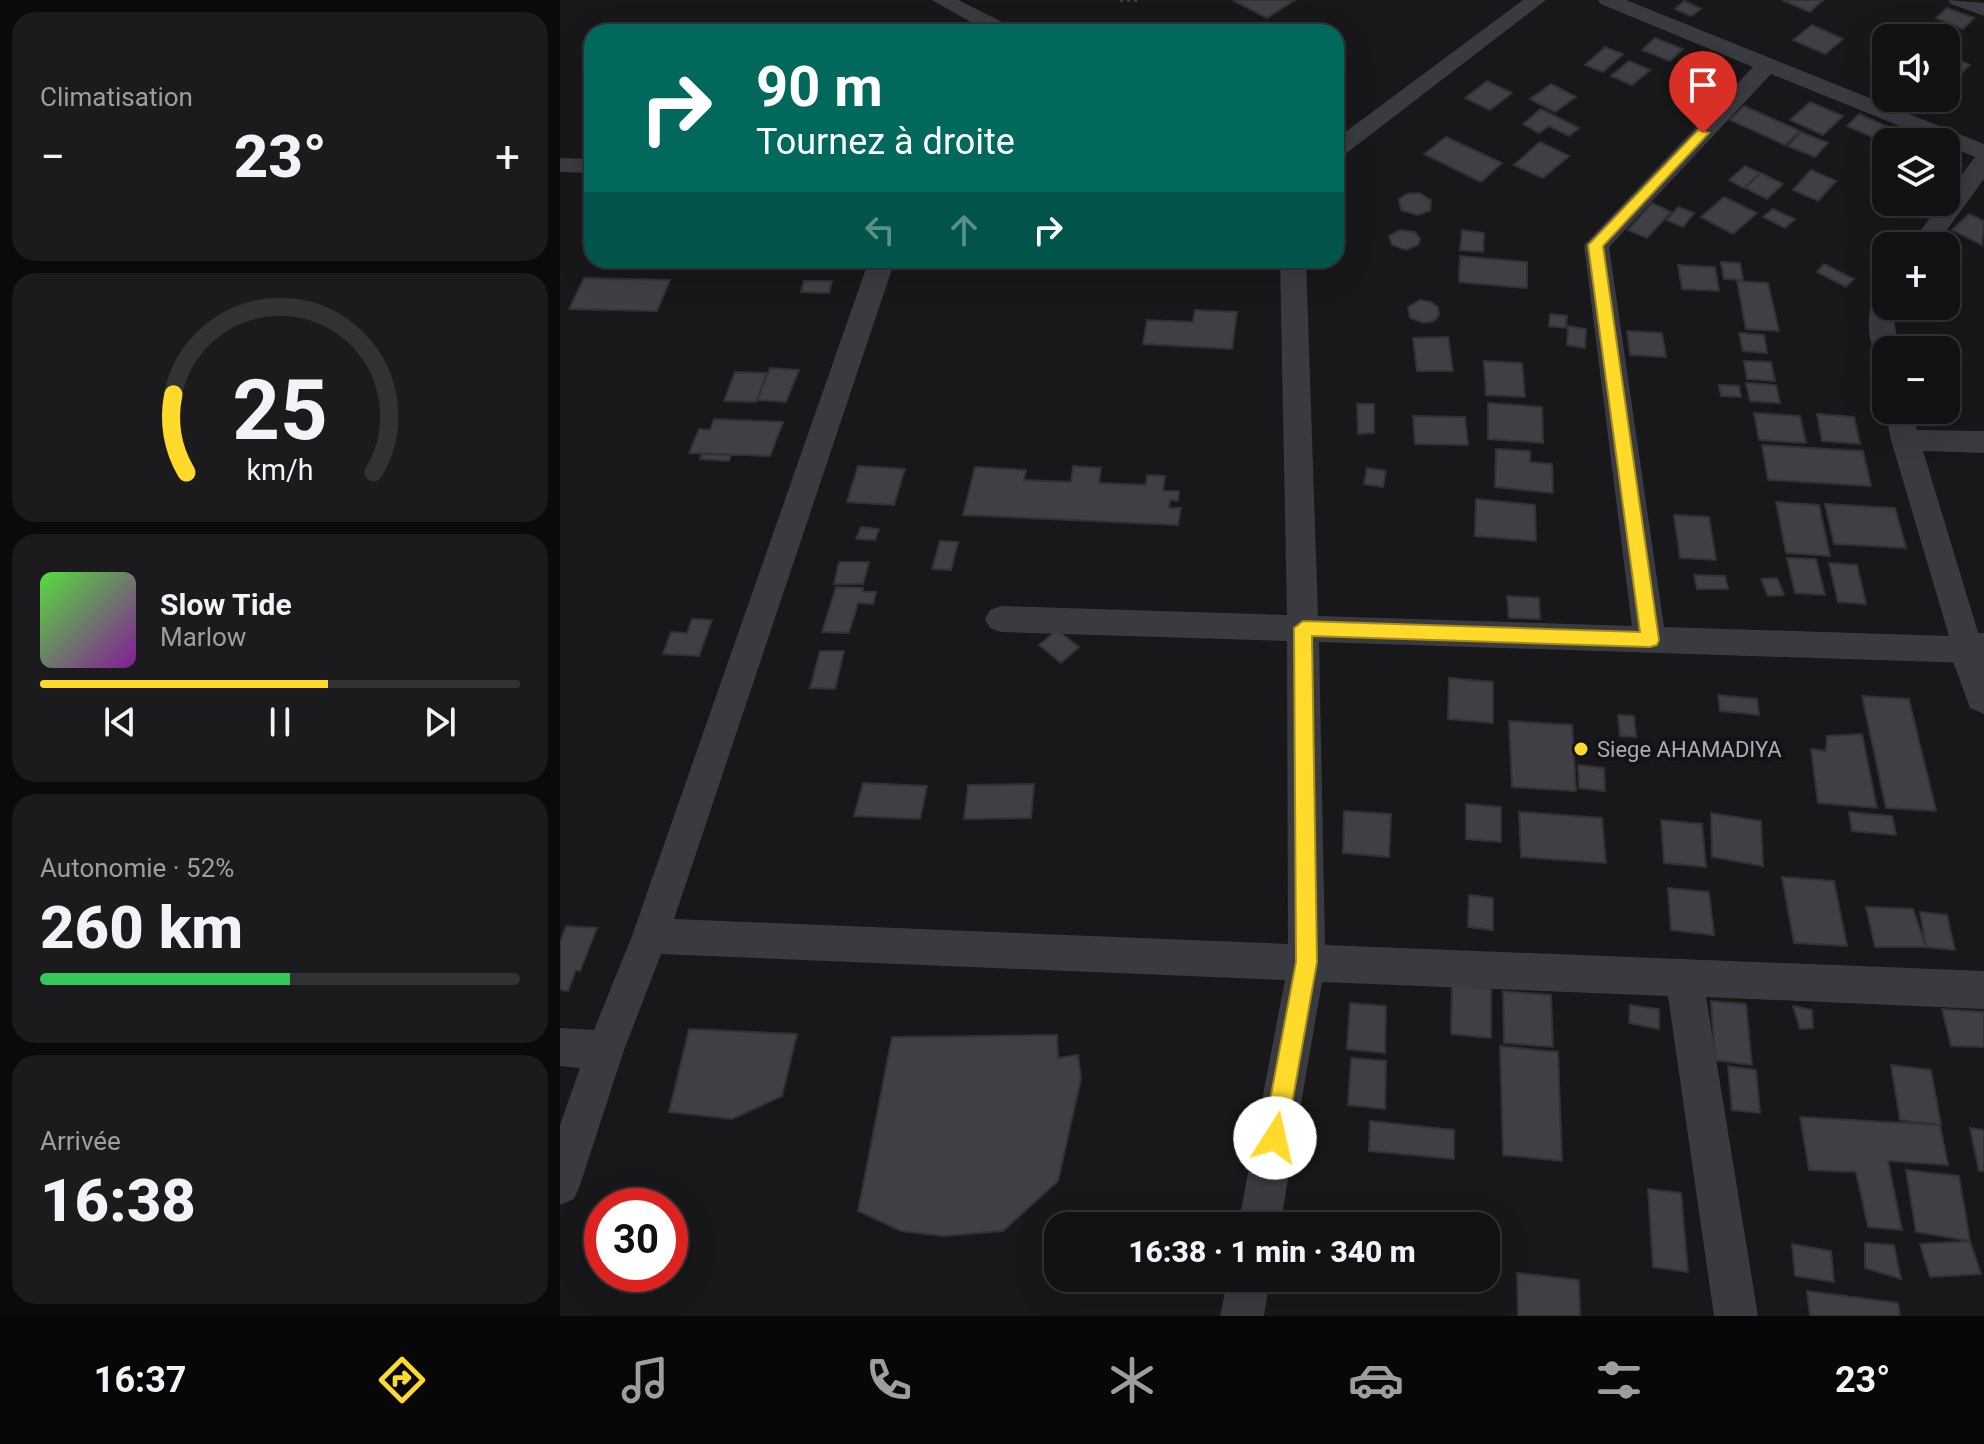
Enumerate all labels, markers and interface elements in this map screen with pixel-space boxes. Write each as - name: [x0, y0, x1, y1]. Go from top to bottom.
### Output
- map controls: [1872, 24, 1960, 424]
- button: sound: [1872, 24, 1960, 112]
- pin: [1669, 51, 1737, 133]
- text: 90 m: [756, 54, 883, 120]
- icon: right: [624, 56, 728, 160]
- icon: arrive: [1681, 63, 1725, 107]
- text: Climatisation: [40, 82, 193, 112]
- text: 23°: [234, 121, 327, 192]
- text: Tournez à droite: [756, 121, 1015, 163]
- button: layers: [1872, 128, 1960, 216]
- text: −: [40, 131, 65, 183]
- text: +: [495, 131, 520, 183]
- icon: left: [858, 208, 902, 252]
- icon: ahead: [942, 208, 986, 252]
- icon: right: [1026, 208, 1070, 252]
- button: +: [1872, 232, 1960, 320]
- button: −: [1872, 336, 1960, 424]
- text: 25: [232, 362, 328, 459]
- text: km/h: [246, 453, 314, 487]
- text: Slow Tide: [160, 587, 292, 622]
- text: Marlow: [160, 622, 246, 652]
- icon: previous: [98, 700, 142, 744]
- icon: pause: [258, 700, 302, 744]
- icon: next: [418, 700, 462, 744]
- place label: Siege AHAMADIYA: [1597, 737, 1782, 762]
- marker: Siege AHAMADIYA: [1572, 740, 1590, 758]
- text: Autonomie · 52%: [40, 853, 234, 883]
- text: 260 km: [40, 892, 243, 963]
- position arrow: [1233, 1096, 1317, 1180]
- text: Arrivée: [40, 1126, 121, 1156]
- text: 16:38: [40, 1165, 196, 1236]
- speed limit sign: 30: [584, 1188, 688, 1292]
- text: 16:38 · 1 min · 340 m: [1128, 1234, 1416, 1269]
- icon: directions: [374, 1352, 430, 1408]
- icon: music: [617, 1352, 673, 1408]
- icon: phone: [861, 1352, 917, 1408]
- icon: climate: [1104, 1352, 1160, 1408]
- icon: car: [1348, 1352, 1404, 1408]
- icon: filters: [1591, 1352, 1647, 1408]
- text: 16:37: [94, 1359, 187, 1401]
- text: 23°: [1835, 1359, 1890, 1401]

